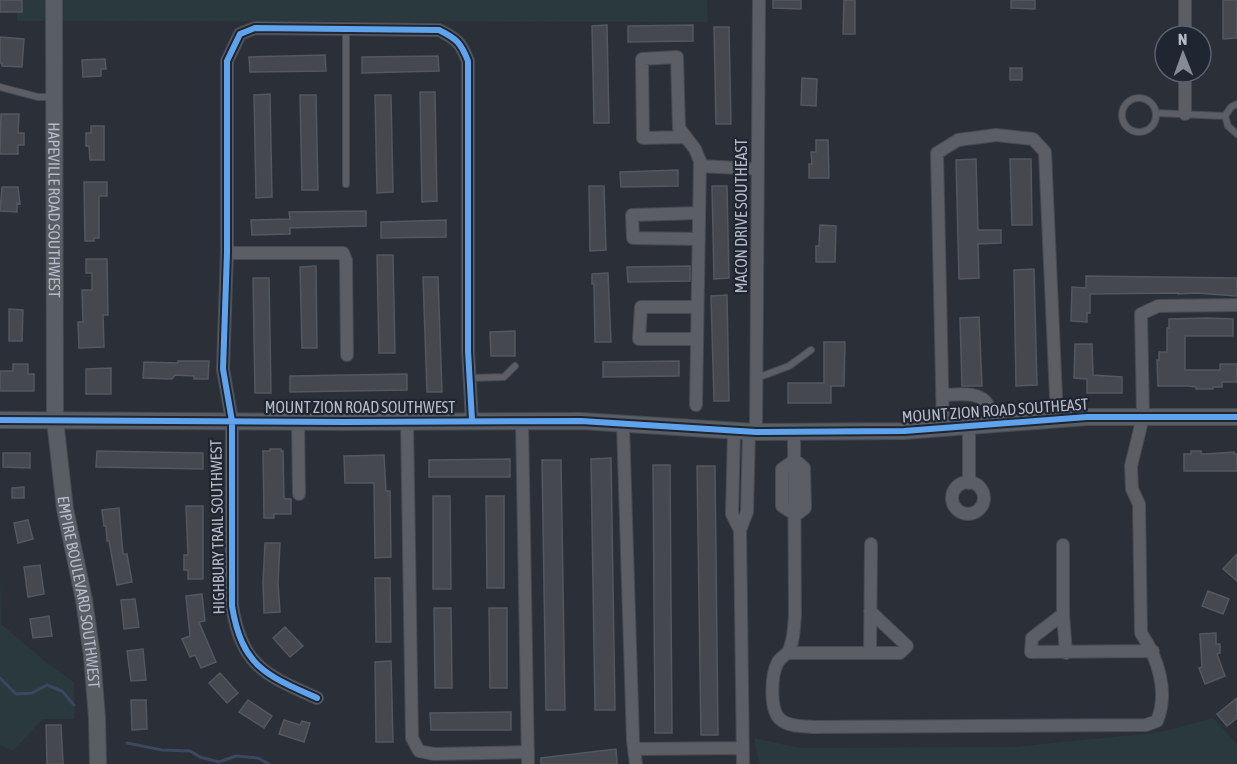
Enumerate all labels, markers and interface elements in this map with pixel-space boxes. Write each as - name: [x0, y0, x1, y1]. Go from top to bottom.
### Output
- north arrow: [1153, 24, 1213, 84]
- text: N: [1178, 30, 1188, 48]
- street label: HAPEVILLE ROAD SOUTHWEST: [45, 122, 64, 298]
- street label: MACON DRIVE SOUTHEAST: [732, 139, 750, 293]
- street label: MOUNT ZION ROAD SOUTHEAST: [901, 395, 1089, 425]
- street label: MOUNT ZION ROAD SOUTHWEST: [265, 398, 455, 416]
- street label: HIGHBURY TRAIL SOUTHWEST: [206, 440, 228, 614]
- street label: EMPIRE BOULEVARD SOUTHWEST: [55, 495, 104, 689]

